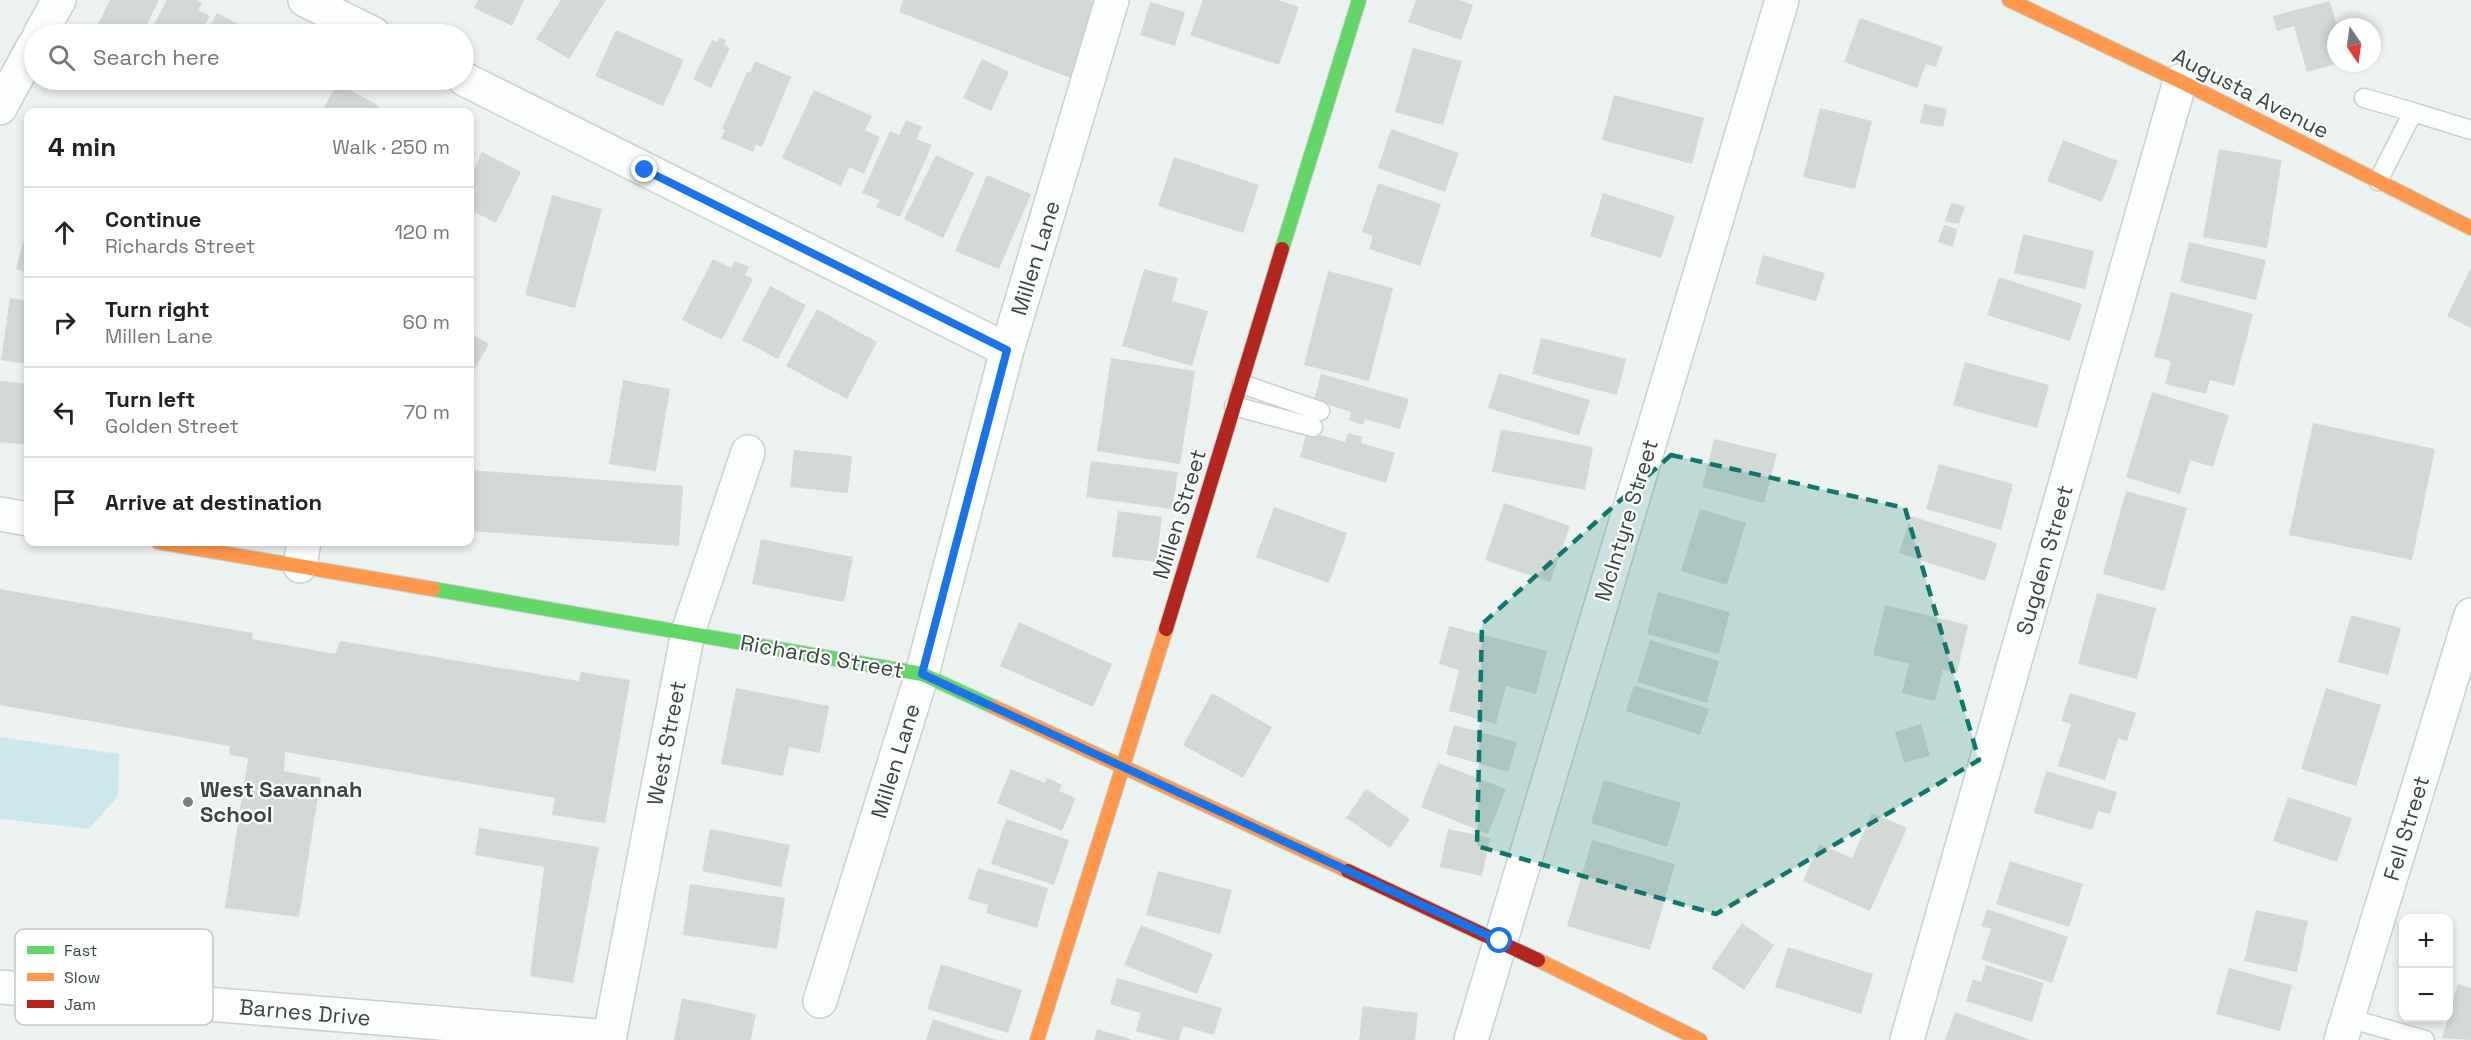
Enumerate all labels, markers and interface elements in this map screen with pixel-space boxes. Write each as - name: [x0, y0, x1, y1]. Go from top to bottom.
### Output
- north arrow: [2327, 18, 2381, 72]
- search box: [24, 24, 474, 90]
- icon: search: [45, 41, 78, 74]
- street label: Augusta Avenue: [2168, 41, 2334, 145]
- text: Search here: [93, 43, 220, 71]
- text: 4 min: [48, 130, 116, 164]
- text: Walk · 250 m: [332, 134, 450, 160]
- route end: [631, 156, 657, 182]
- street label: Millen Lane: [1004, 197, 1066, 319]
- text: Continue: [105, 205, 201, 233]
- icon: ahead: [48, 216, 81, 249]
- text: 120 m: [394, 219, 450, 245]
- text: Richards Street: [105, 233, 255, 259]
- text: Turn right: [105, 295, 210, 323]
- icon: right: [48, 306, 81, 339]
- text: 60 m: [403, 309, 450, 335]
- text: Millen Lane: [105, 323, 213, 349]
- text: Turn left: [105, 385, 195, 413]
- icon: left: [48, 396, 81, 429]
- text: 70 m: [404, 399, 450, 425]
- text: Golden Street: [105, 413, 239, 439]
- street label: McIntyre Street: [1588, 436, 1664, 604]
- street label: Millen Street: [1146, 446, 1212, 582]
- street label: Sugden Street: [2009, 482, 2079, 638]
- icon: arrive: [48, 486, 81, 519]
- text: Arrive at destination: [105, 488, 322, 516]
- street label: Richards Street: [738, 628, 906, 684]
- street label: West Street: [640, 678, 692, 808]
- street label: Millen Lane: [864, 700, 926, 822]
- street label: Fell Street: [2377, 772, 2435, 884]
- place label: West Savannah School: [200, 775, 363, 828]
- marker: West Savannah School: [181, 795, 195, 809]
- map controls: [2399, 914, 2453, 1022]
- button: +: [2399, 914, 2453, 968]
- route start: [1486, 927, 1512, 953]
- legend: [15, 929, 213, 1025]
- text: Fast: [64, 940, 97, 961]
- text: Slow: [64, 967, 100, 988]
- button: −: [2399, 968, 2453, 1022]
- street label: Barnes Drive: [238, 992, 372, 1032]
- text: Jam: [64, 994, 96, 1015]

